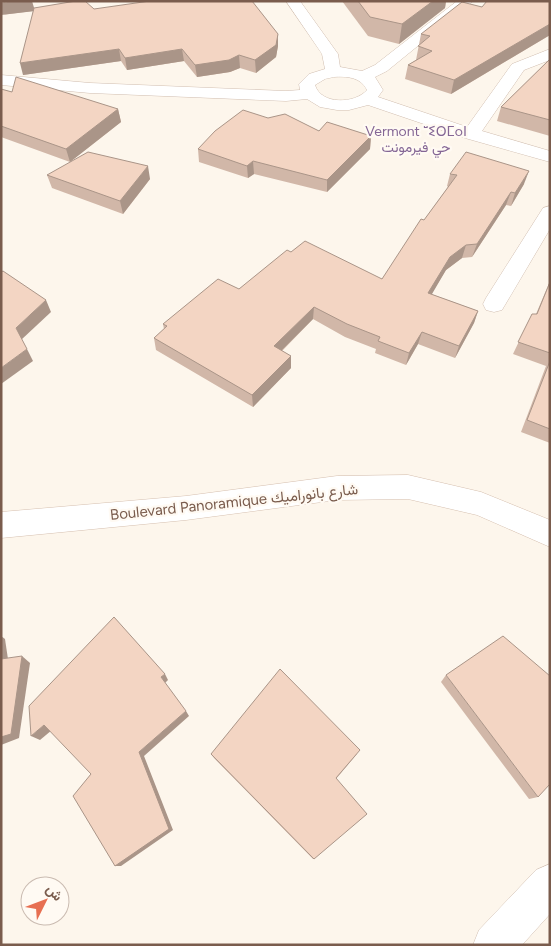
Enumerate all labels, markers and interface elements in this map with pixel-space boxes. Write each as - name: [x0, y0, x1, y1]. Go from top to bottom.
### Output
- district label: Vermont ⵯⵉⵔⵎoⵏ حي فيرمونت: [365, 123, 467, 159]
- street label: Boulevard Panoramique شارع بانوراميك: [109, 480, 359, 526]
- north arrow: [20, 876, 70, 926]
- text: ش: [42, 881, 66, 905]

